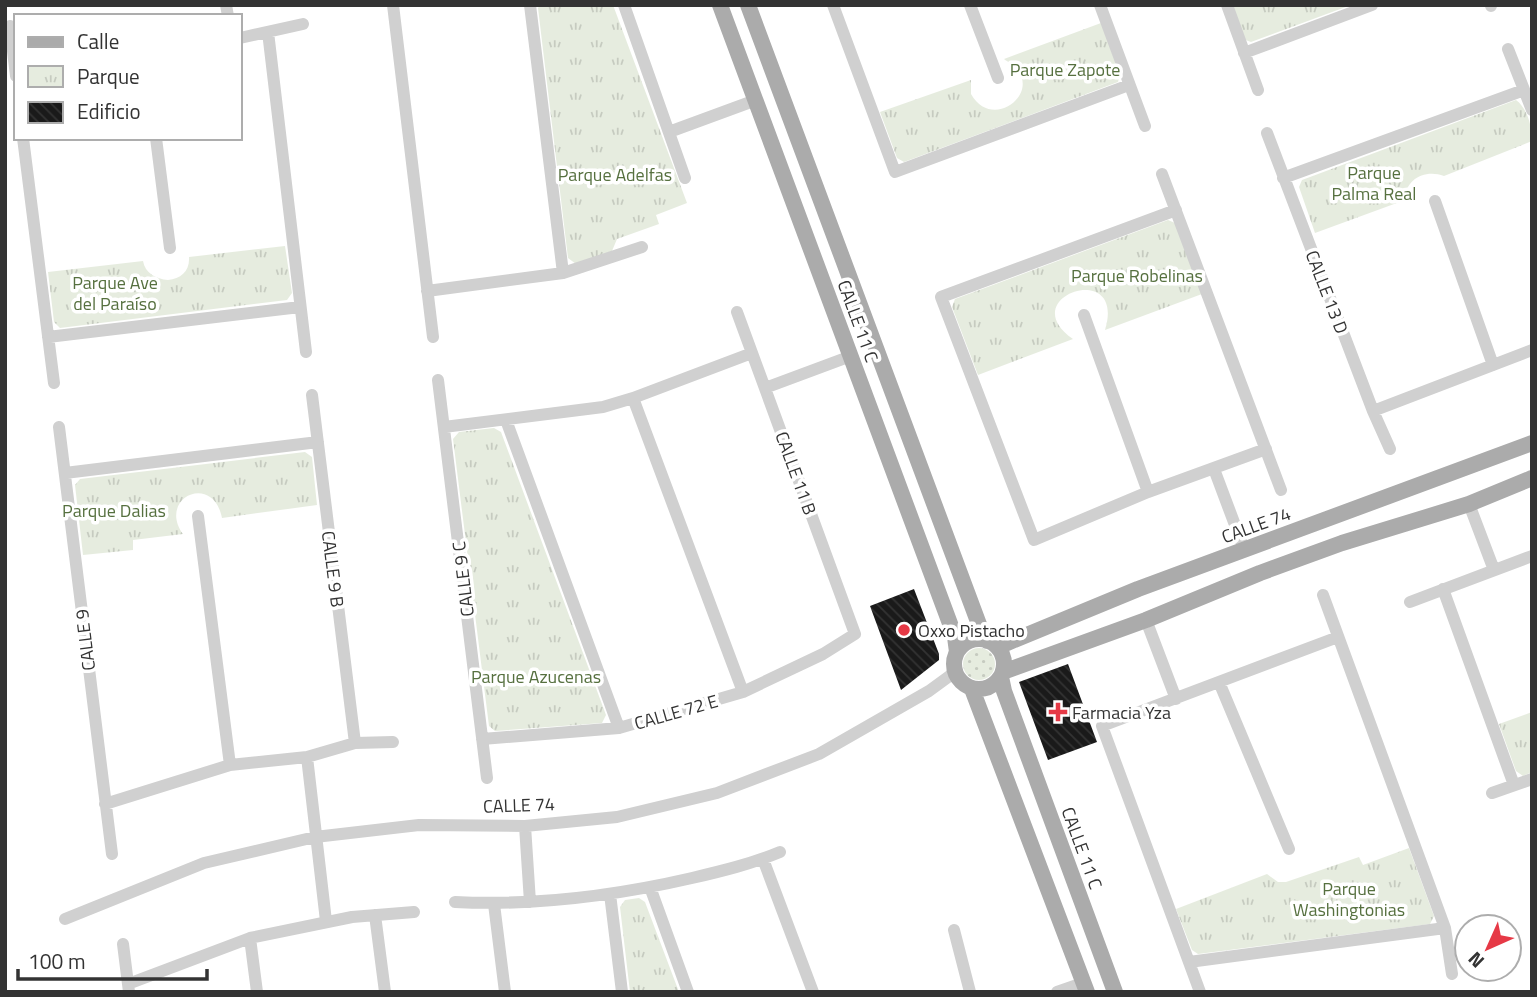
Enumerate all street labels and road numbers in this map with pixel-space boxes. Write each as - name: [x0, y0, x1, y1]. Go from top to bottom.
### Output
- street label: CALLE 13 D: [1299, 246, 1355, 338]
- street label: CALLE 11 C: [831, 276, 885, 366]
- street label: CALLE 11 B: [768, 428, 824, 518]
- street label: CALLE 74: [1218, 500, 1294, 550]
- street label: CALLE 9 B: [315, 529, 351, 609]
- street label: CALLE 9 C: [445, 540, 481, 618]
- street label: CALLE 9: [68, 608, 102, 672]
- street label: CALLE 72 E: [631, 687, 721, 737]
- street label: CALLE 74: [483, 790, 555, 820]
- street label: CALLE 11 C: [1055, 803, 1109, 893]

